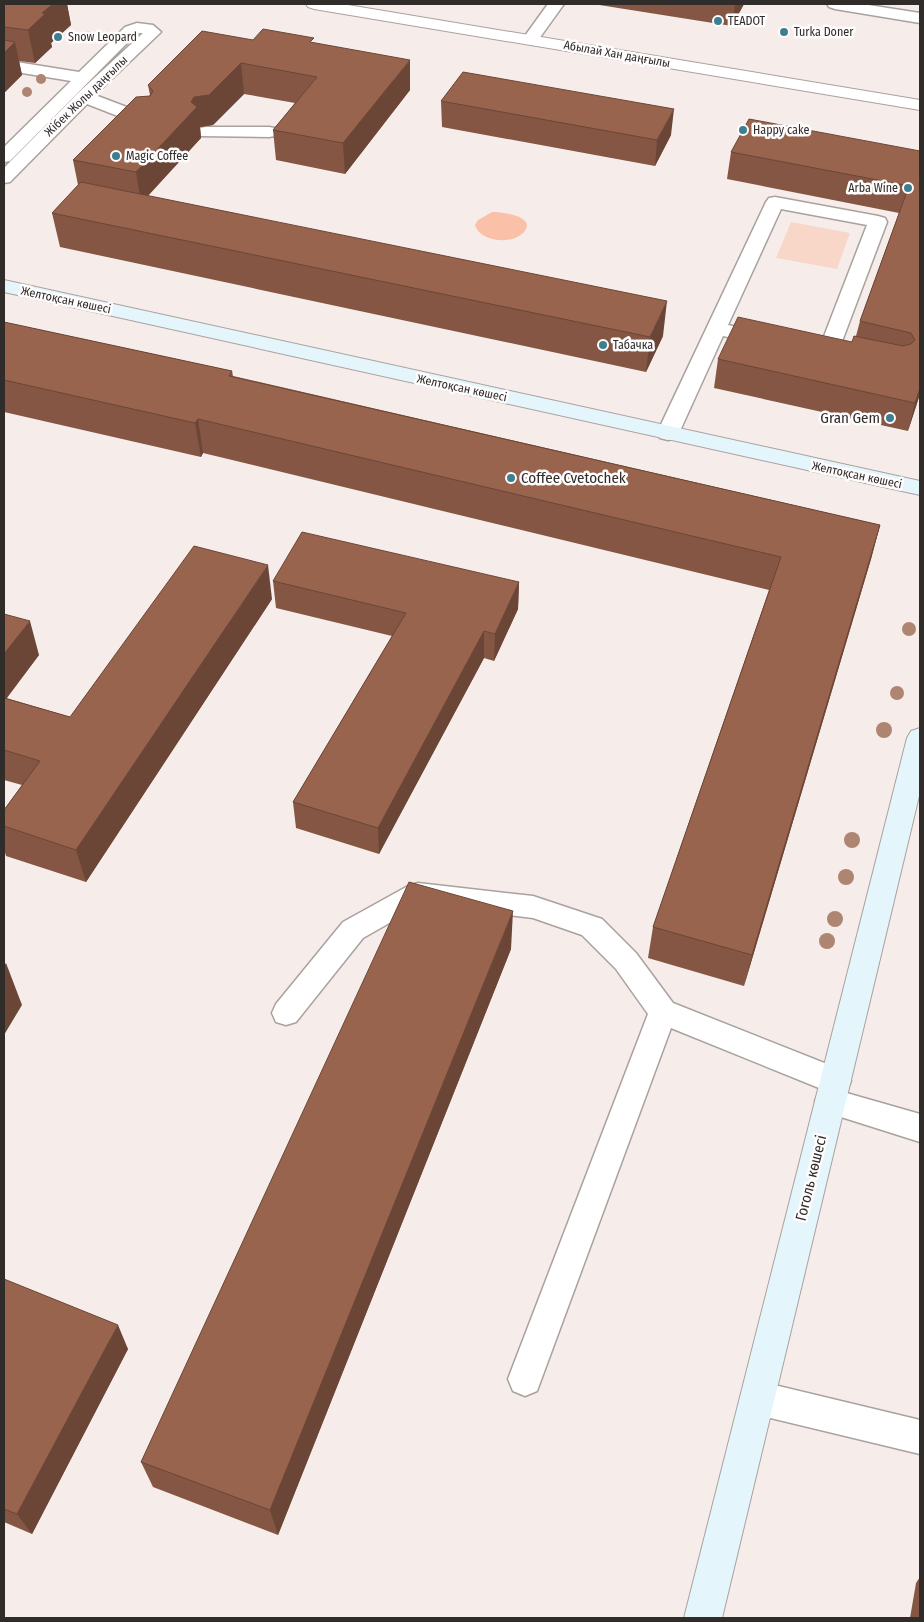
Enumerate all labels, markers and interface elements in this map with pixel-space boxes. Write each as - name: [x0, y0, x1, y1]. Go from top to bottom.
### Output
- place label: TEADOT: [728, 14, 766, 28]
- marker: TEADOT: [712, 15, 724, 27]
- place label: Turka Doner: [794, 25, 854, 39]
- marker: Turka Doner: [778, 26, 790, 38]
- place label: Snow Leopard: [68, 30, 137, 44]
- marker: Snow Leopard: [52, 31, 64, 43]
- street label: Абылай Хан даңғылы: [563, 38, 671, 70]
- street label: Жібек Жолы даңғылы: [42, 53, 130, 139]
- place label: Happy cake: [753, 123, 809, 137]
- marker: Happy cake: [737, 124, 749, 136]
- place label: Magic Coffee: [126, 149, 188, 163]
- marker: Magic Coffee: [110, 150, 122, 162]
- place label: Arba Wine: [848, 181, 898, 195]
- marker: Arba Wine: [902, 182, 914, 194]
- street label: Желтоқсан көшесі: [20, 284, 112, 316]
- place label: Табачка: [613, 338, 653, 352]
- marker: Табачка: [597, 339, 609, 351]
- street label: Желтоқсан көшесі: [416, 372, 508, 404]
- place label: Gran Gem: [820, 409, 880, 427]
- marker: Gran Gem: [884, 412, 896, 424]
- street label: Желтоқсан көшесі: [811, 459, 903, 491]
- place label: Coffee Cvetochek: [521, 469, 626, 487]
- marker: Coffee Cvetochek: [505, 472, 517, 484]
- street label: Гоголь көшесі: [792, 1133, 830, 1223]

